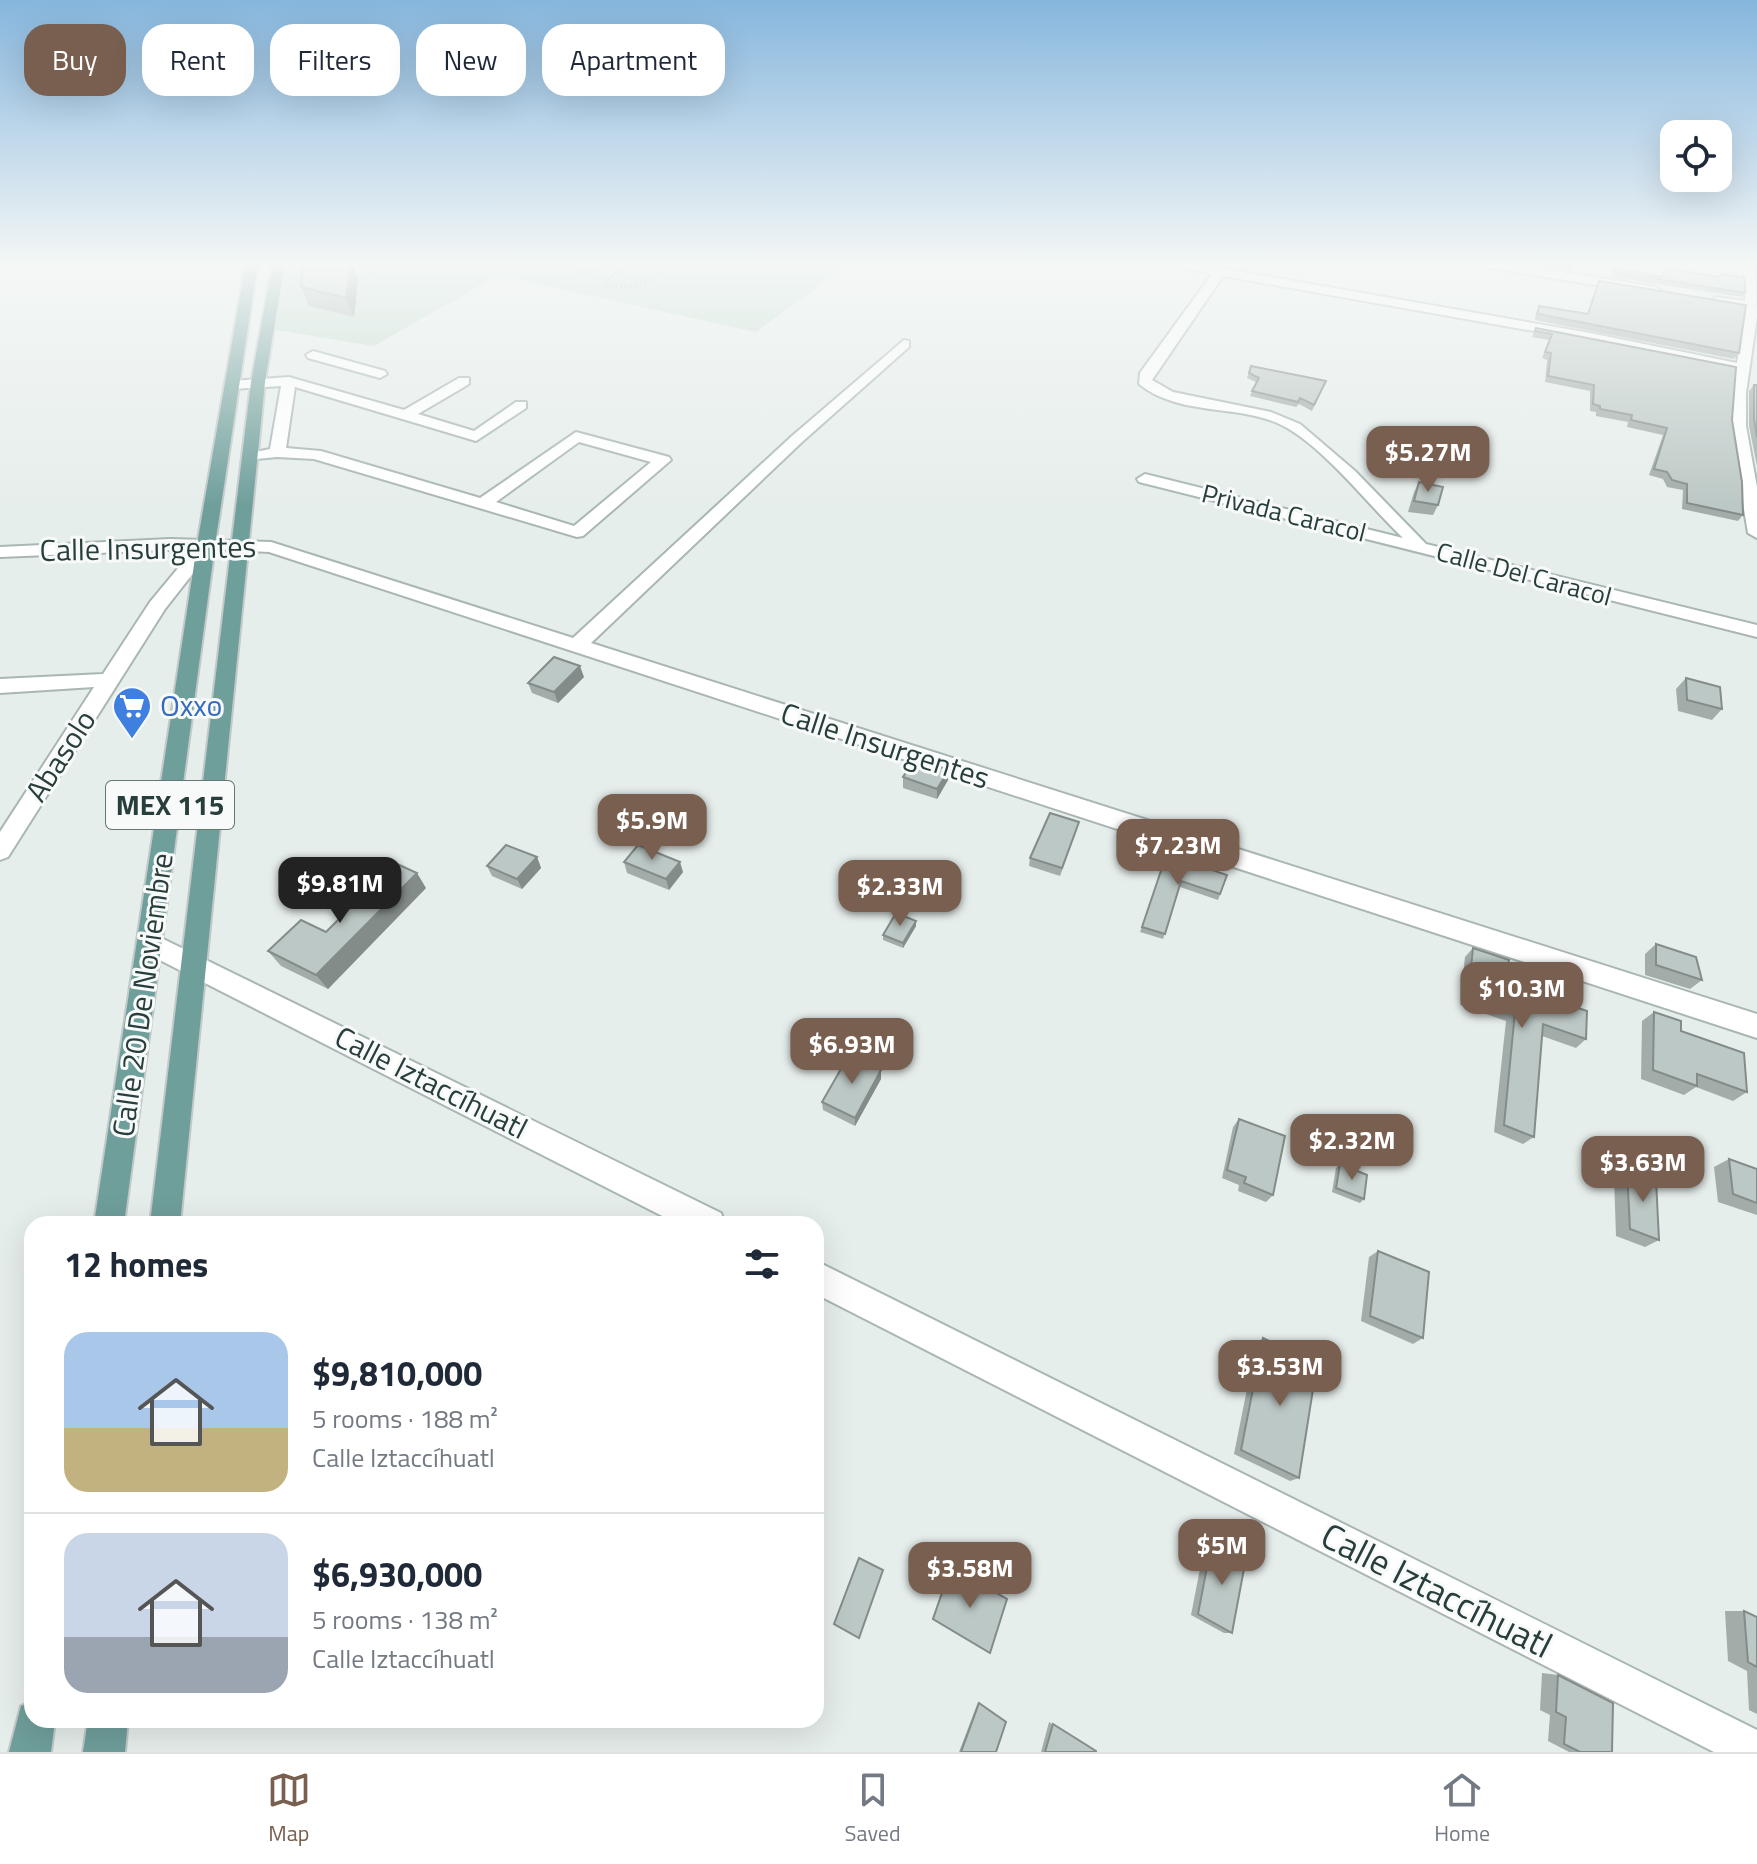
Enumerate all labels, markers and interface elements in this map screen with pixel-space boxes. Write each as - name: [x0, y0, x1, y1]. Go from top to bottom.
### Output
- chip: Buy: [24, 24, 126, 96]
- chip: Rent: [142, 24, 254, 96]
- chip: Filters: [270, 24, 400, 96]
- chip: New: [416, 24, 526, 96]
- chip: Apartment: [542, 24, 725, 96]
- map controls: [1660, 120, 1732, 192]
- button: locate: [1660, 120, 1732, 192]
- pin: $5.27M: [1363, 426, 1493, 494]
- text: $5.27M: [1384, 432, 1472, 471]
- street label: Privada Caracol: [1198, 473, 1370, 552]
- street label: Calle Insurgentes: [39, 523, 257, 573]
- street label: Calle Del Caracol: [1432, 531, 1616, 616]
- place label: Oxxo: [160, 682, 222, 728]
- supermarket icon: Oxxo: [111, 685, 153, 740]
- street label: Calle Insurgentes: [775, 690, 995, 800]
- street label: Abasolo: [13, 700, 107, 810]
- road number: MEX 115: [106, 781, 234, 829]
- pin: $5.9M: [596, 794, 708, 862]
- text: $5.9M: [616, 800, 688, 839]
- pin: $7.23M: [1113, 819, 1243, 887]
- text: $7.23M: [1134, 825, 1222, 864]
- street label: Calle 20 De Noviembre: [99, 850, 185, 1140]
- pin: $9.81M: [275, 857, 405, 925]
- pin: $2.33M: [835, 860, 965, 928]
- text: $9.81M: [296, 863, 384, 902]
- text: $2.33M: [856, 866, 944, 905]
- pin: $10.3M: [1457, 962, 1587, 1030]
- text: $10.3M: [1478, 968, 1566, 1007]
- street label: Calle Iztaccíhuatl: [327, 1014, 536, 1150]
- pin: $6.93M: [787, 1018, 917, 1086]
- text: $6.93M: [808, 1024, 896, 1063]
- pin: $2.32M: [1287, 1114, 1417, 1182]
- text: $2.32M: [1308, 1120, 1396, 1159]
- pin: $3.63M: [1578, 1136, 1708, 1204]
- text: $3.63M: [1599, 1142, 1687, 1181]
- text: 12 homes: [64, 1238, 208, 1290]
- icon: filters: [740, 1242, 784, 1286]
- pin: $3.53M: [1215, 1340, 1345, 1408]
- text: $3.53M: [1236, 1346, 1324, 1385]
- text: $9,810,000: [312, 1347, 482, 1399]
- icon: home: [128, 1364, 224, 1460]
- text: 5 rooms · 188 m²: [312, 1399, 498, 1438]
- text: Calle Iztaccíhuatl: [312, 1438, 495, 1477]
- street label: Calle Iztaccíhuatl: [1312, 1508, 1562, 1672]
- pin: $5M: [1183, 1519, 1261, 1587]
- text: $5M: [1196, 1525, 1248, 1564]
- pin: $3.58M: [905, 1542, 1035, 1610]
- text: $6,930,000: [312, 1548, 482, 1600]
- text: $3.58M: [926, 1548, 1014, 1587]
- icon: home: [128, 1565, 224, 1661]
- text: 5 rooms · 138 m²: [312, 1600, 498, 1639]
- text: Calle Iztaccíhuatl: [312, 1639, 495, 1678]
- tab: Map: [267, 1768, 311, 1850]
- tab: Saved: [845, 1768, 901, 1850]
- tab: Home: [1434, 1768, 1490, 1850]

